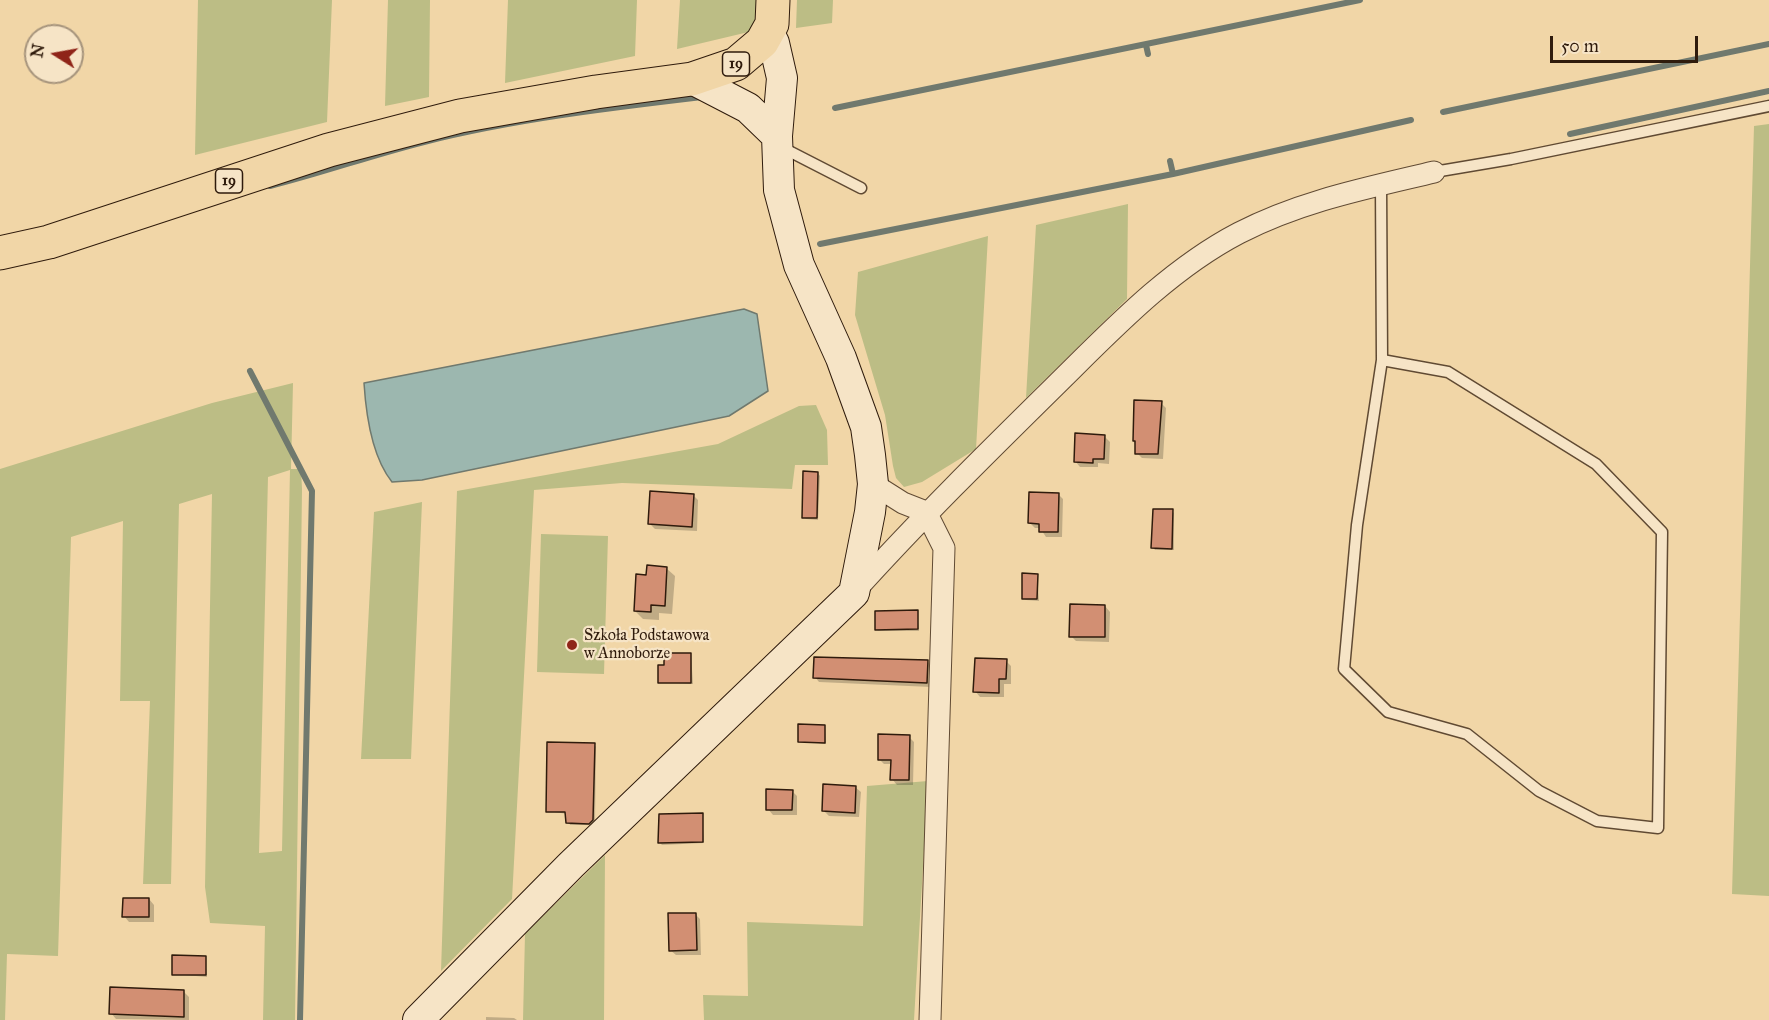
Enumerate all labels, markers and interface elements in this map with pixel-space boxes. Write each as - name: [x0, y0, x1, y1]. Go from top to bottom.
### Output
- north arrow: [24, 24, 84, 84]
- scale bar: [1553, 24, 1702, 62]
- text: 50 m: [1561, 35, 1599, 57]
- text: N: [27, 42, 48, 59]
- road number: 19: [722, 52, 750, 76]
- road number: 19: [216, 169, 242, 193]
- place label: Szkoła Podstawowa w Annoborze: [584, 626, 709, 664]
- marker: Szkoła Podstawowa w Annoborze: [565, 638, 579, 652]

